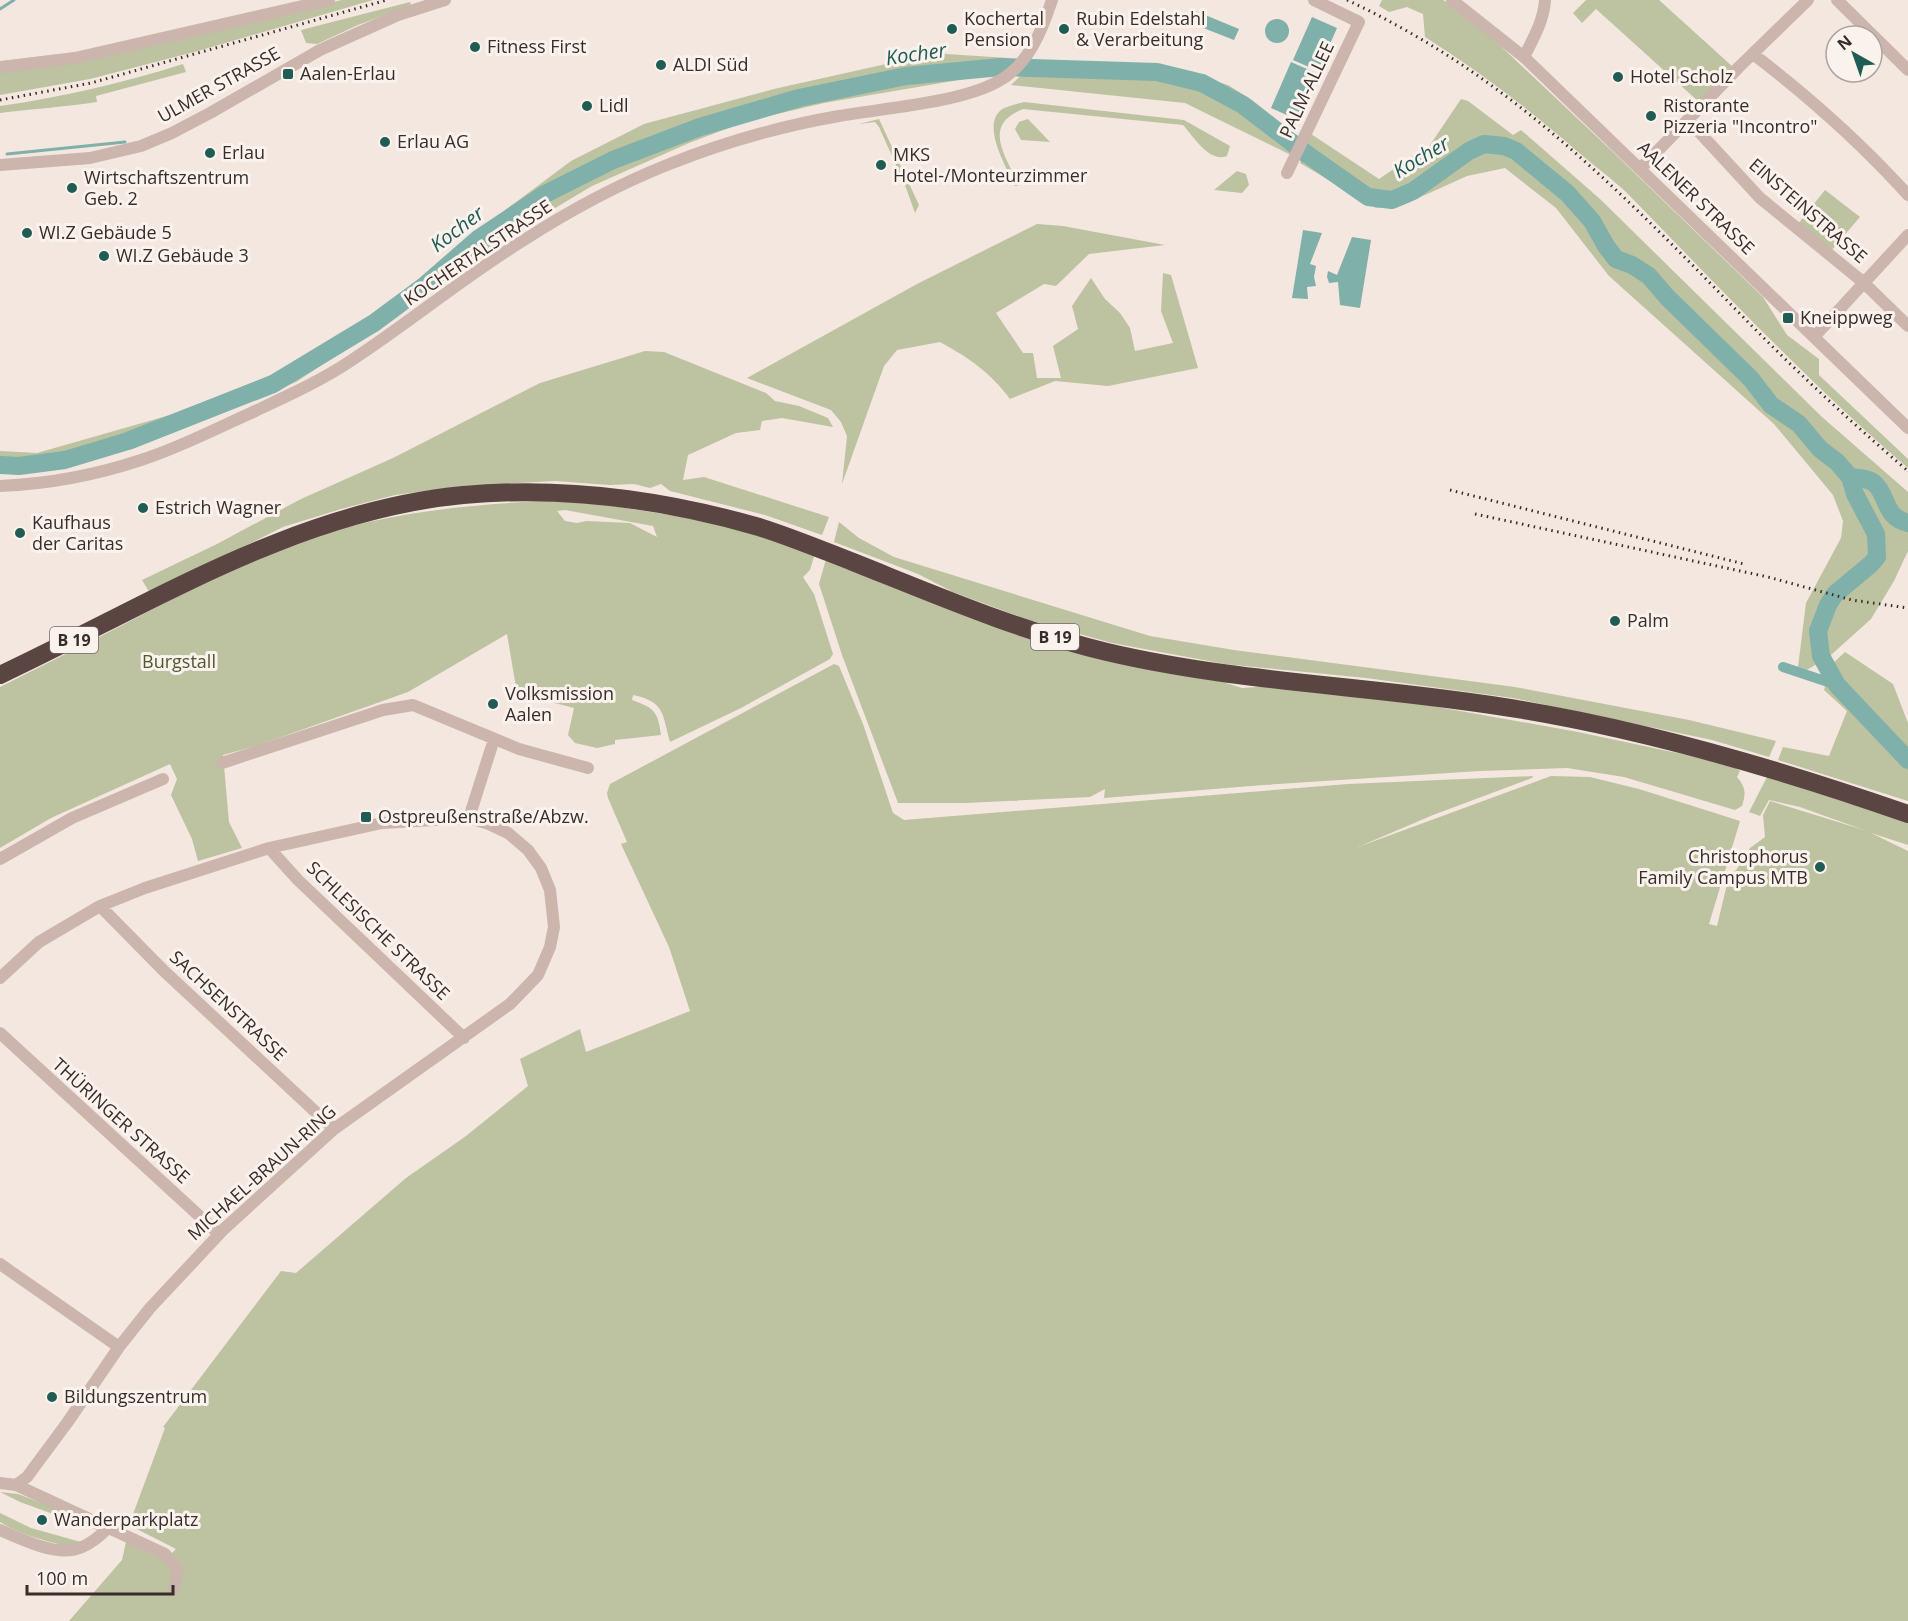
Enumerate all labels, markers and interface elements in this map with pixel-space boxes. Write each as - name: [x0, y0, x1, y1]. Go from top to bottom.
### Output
- place label: Kochertal Pension: [964, 6, 1044, 51]
- place label: Rubin Edelstahl & Verarbeitung: [1076, 6, 1206, 51]
- marker: Kochertal Pension: [945, 22, 959, 36]
- marker: Rubin Edelstahl & Verarbeitung: [1057, 22, 1071, 36]
- north arrow: [1824, 24, 1884, 84]
- text: N: [1832, 30, 1856, 55]
- place label: Fitness First: [487, 34, 586, 58]
- water label: Kocher: [884, 36, 949, 71]
- street label: PALM-ALLEE: [1273, 37, 1339, 142]
- marker: Fitness First: [468, 40, 482, 54]
- street label: ULMER STRASSE: [153, 41, 284, 128]
- place label: ALDI Süd: [673, 52, 748, 76]
- marker: ALDI Süd: [654, 58, 668, 72]
- place label: Aalen-Erlau: [300, 61, 396, 85]
- place label: Hotel Scholz: [1630, 64, 1733, 88]
- marker: Aalen-Erlau: [281, 67, 295, 81]
- marker: Hotel Scholz: [1611, 70, 1625, 84]
- place label: Lidl: [599, 93, 629, 117]
- place label: Ristorante Pizzeria "Incontro": [1663, 93, 1817, 138]
- marker: Lidl: [580, 99, 594, 113]
- marker: Ristorante Pizzeria "Incontro": [1644, 109, 1658, 123]
- place label: Erlau AG: [397, 129, 469, 153]
- water label: Kocher: [1388, 129, 1455, 184]
- marker: Erlau AG: [378, 135, 392, 149]
- street label: AALENER STRASSE: [1633, 135, 1760, 259]
- place label: Erlau: [222, 140, 265, 164]
- place label: MKS Hotel-/Monteurzimmer: [893, 142, 1088, 187]
- marker: Erlau: [203, 146, 217, 160]
- street label: EINSTEINSTRASSE: [1745, 152, 1873, 268]
- marker: MKS Hotel-/Monteurzimmer: [874, 158, 888, 172]
- place label: Wirtschaftszentrum Geb. 2: [84, 165, 249, 210]
- marker: Wirtschaftszentrum Geb. 2: [65, 181, 79, 195]
- street label: KOCHERTALSTRASSE: [399, 194, 556, 311]
- water label: Kocher: [424, 199, 490, 258]
- place label: WI.Z Gebäude 5: [39, 220, 172, 244]
- marker: WI.Z Gebäude 5: [20, 226, 34, 240]
- place label: WI.Z Gebäude 3: [116, 243, 249, 267]
- marker: WI.Z Gebäude 3: [97, 249, 111, 263]
- place label: Kneippweg: [1800, 305, 1893, 329]
- marker: Kneippweg: [1781, 311, 1795, 325]
- place label: Estrich Wagner: [155, 495, 282, 519]
- marker: Estrich Wagner: [136, 501, 150, 515]
- place label: Kaufhaus der Caritas: [32, 510, 123, 555]
- marker: Kaufhaus der Caritas: [13, 526, 27, 540]
- place label: Palm: [1627, 608, 1669, 632]
- marker: Palm: [1608, 614, 1622, 628]
- road number: B 19: [1031, 624, 1079, 650]
- road number: B 19: [50, 627, 98, 653]
- park label: Burgstall: [142, 649, 216, 673]
- place label: Volksmission Aalen: [505, 681, 614, 726]
- marker: Volksmission Aalen: [486, 697, 500, 711]
- place label: Ostpreußenstraße/Abzw.: [378, 804, 589, 828]
- marker: Ostpreußenstraße/Abzw.: [359, 810, 373, 824]
- place label: Christophorus Family Campus MTB: [1638, 844, 1808, 889]
- street label: SCHLESISCHE STRASSE: [302, 856, 455, 1005]
- marker: Christophorus Family Campus MTB: [1813, 860, 1827, 874]
- street label: SACHSENSTRASSE: [165, 945, 292, 1066]
- street label: THÜRINGER STRASSE: [48, 1052, 195, 1188]
- street label: MICHAEL-BRAUN-RING: [182, 1099, 341, 1245]
- place label: Bildungszentrum: [64, 1384, 207, 1408]
- marker: Bildungszentrum: [45, 1390, 59, 1404]
- place label: Wanderparkplatz: [54, 1507, 198, 1531]
- marker: Wanderparkplatz: [35, 1513, 49, 1527]
- scale bar: [27, 1558, 172, 1596]
- text: 100 m: [36, 1566, 88, 1590]

